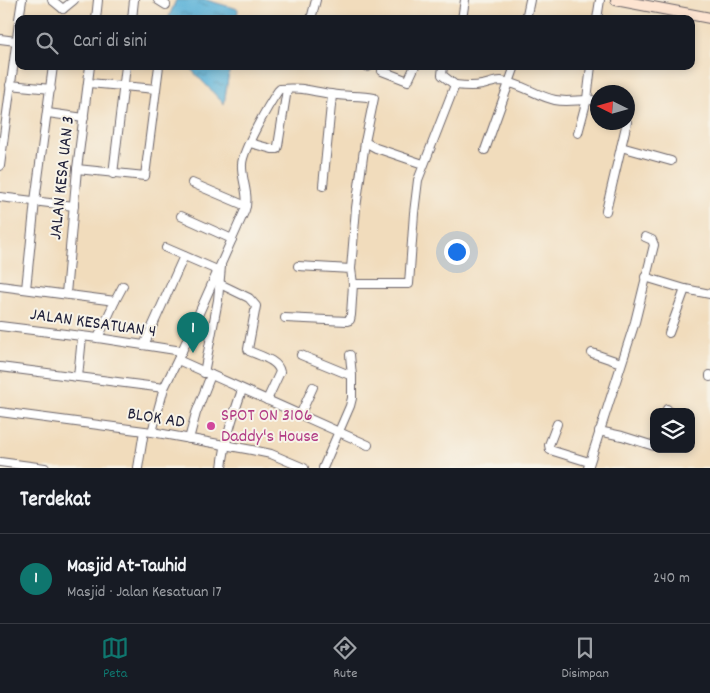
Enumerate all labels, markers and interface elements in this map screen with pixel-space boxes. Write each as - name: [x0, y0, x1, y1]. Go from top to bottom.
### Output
- search box: [15, 15, 695, 70]
- icon: search: [33, 29, 61, 57]
- text: Cari di sini: [73, 29, 147, 56]
- north arrow: [590, 85, 635, 130]
- street label: JALAN KESA UAN 3: [44, 115, 82, 241]
- your location: [444, 239, 470, 265]
- street label: JALAN KESATUAN 4: [28, 303, 158, 345]
- pin: 1: [177, 312, 209, 353]
- street label: BLOK AD: [126, 402, 186, 436]
- place label: SPOT ON 3106 Daddy's House: [221, 404, 319, 450]
- map controls: [650, 408, 695, 453]
- button: layers: [650, 408, 695, 453]
- marker: SPOT ON 3106 Daddy's House: [205, 420, 217, 432]
- text: Terdekat: [20, 486, 91, 516]
- text: Masjid At-Tauhid: [67, 554, 186, 581]
- text: 1: [34, 567, 38, 590]
- text: 240 m: [653, 567, 690, 590]
- text: Masjid · Jalan Kesatuan 17: [67, 581, 222, 604]
- tab: Peta: [101, 634, 129, 684]
- tab: Rute: [331, 634, 359, 684]
- tab: Disimpan: [562, 634, 609, 684]

